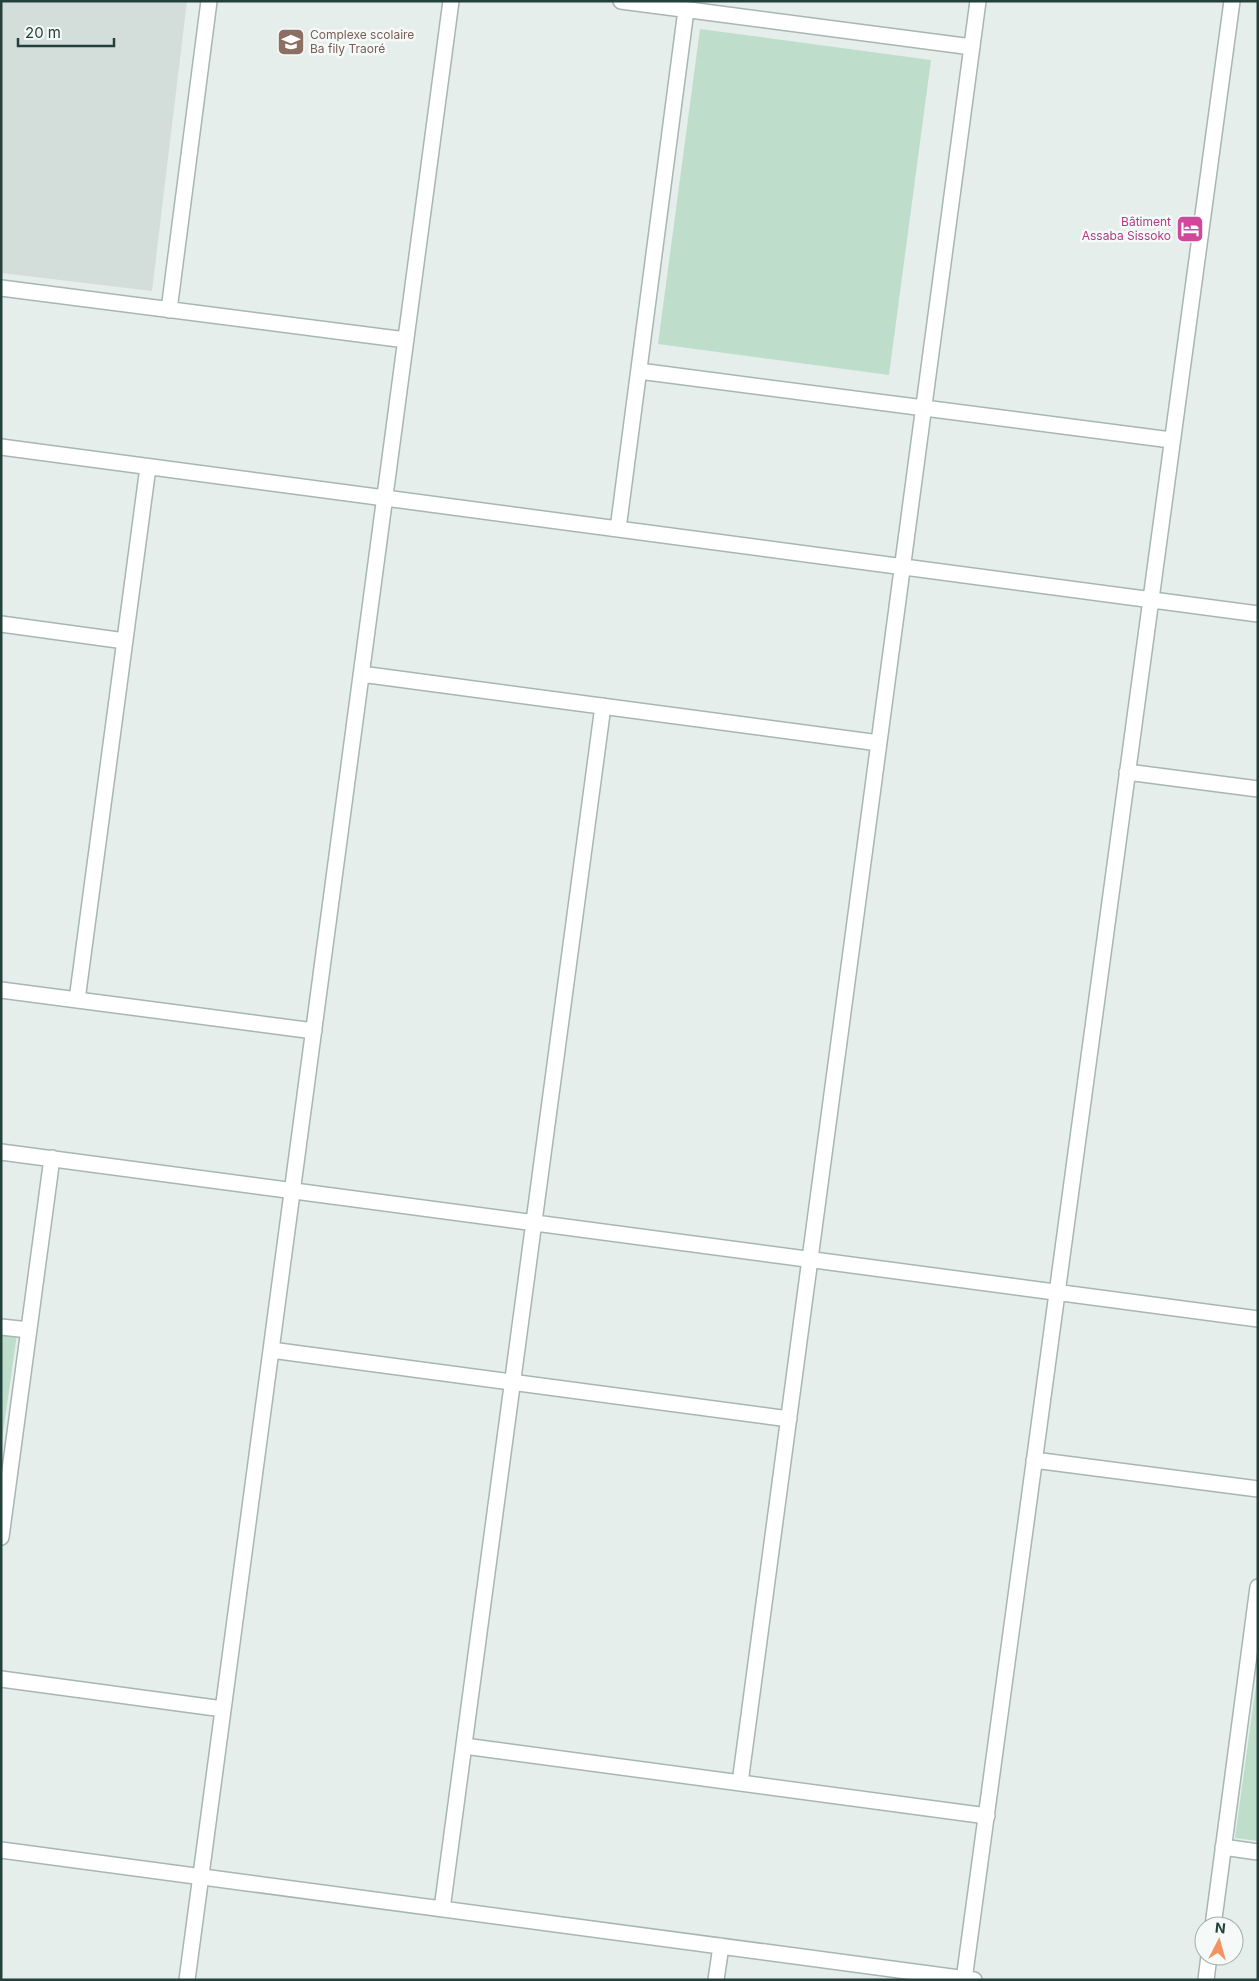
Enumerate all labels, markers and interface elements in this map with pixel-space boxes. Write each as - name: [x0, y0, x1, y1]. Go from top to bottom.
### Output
- scale bar: [18, 15, 114, 47]
- text: 20 m: [25, 23, 61, 42]
- school or university icon: Complexe scolaire Ba fily Traoré: [276, 27, 306, 57]
- place label: Complexe scolaire Ba fily Traoré: [310, 27, 414, 56]
- place label: Bâtiment Assaba Sissoko: [1082, 214, 1171, 243]
- hotel icon: Bâtiment Assaba Sissoko: [1175, 214, 1205, 244]
- north arrow: [1194, 1916, 1244, 1966]
- text: N: [1214, 1919, 1227, 1937]

